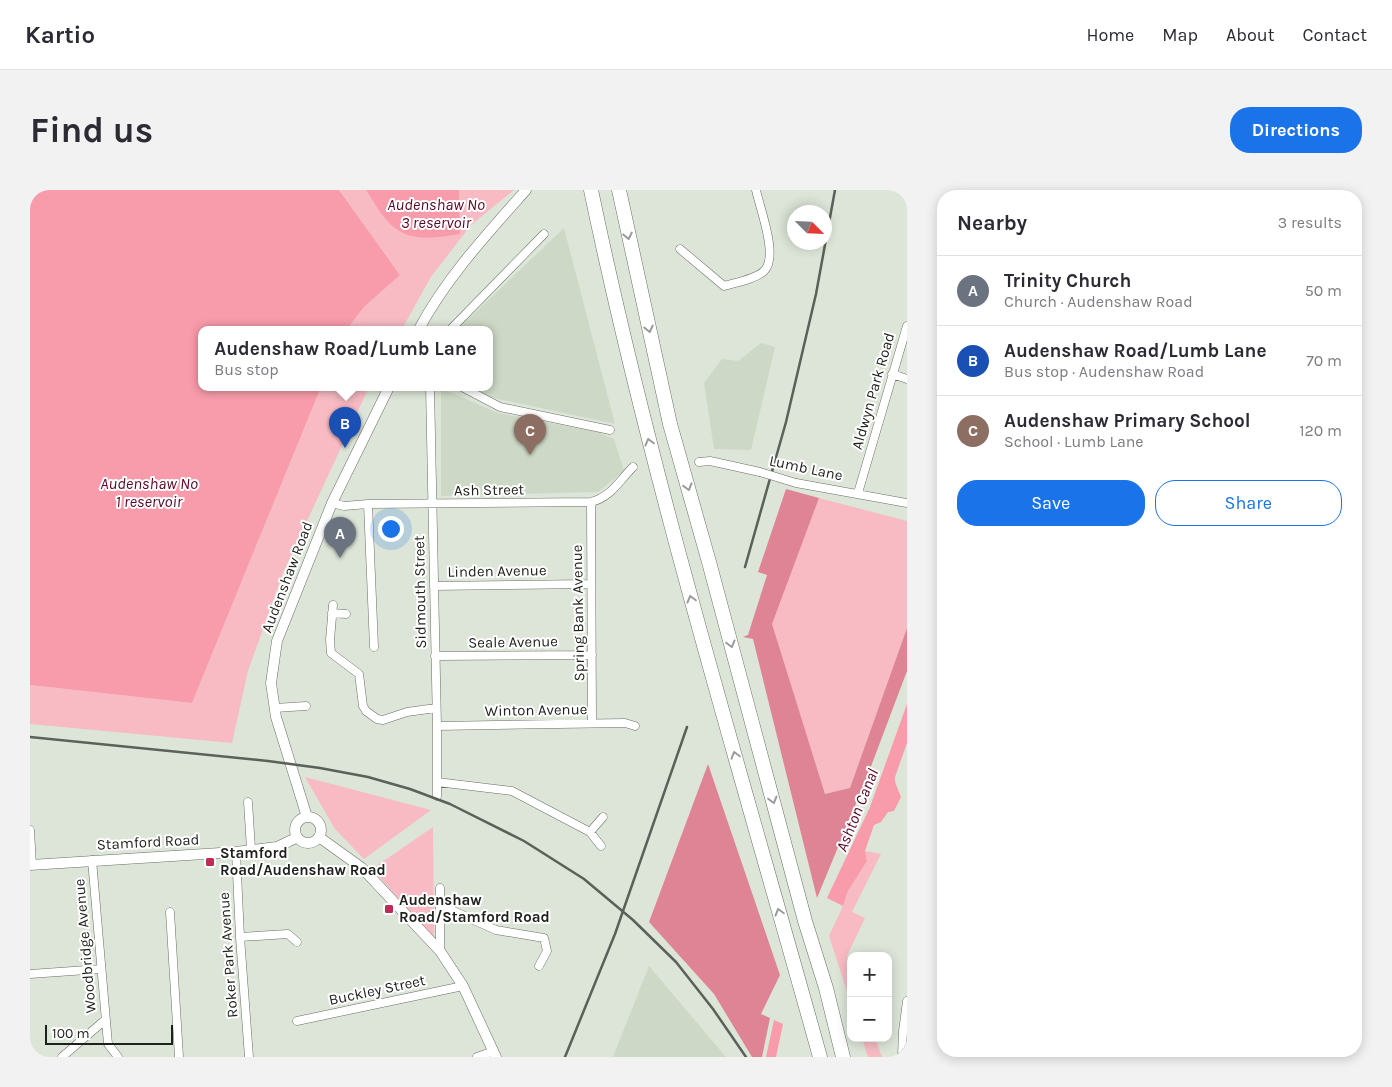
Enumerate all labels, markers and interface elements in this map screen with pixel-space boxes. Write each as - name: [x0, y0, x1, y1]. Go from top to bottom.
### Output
- text: Kartio: [25, 21, 95, 49]
- text: Home: [1086, 24, 1134, 46]
- text: Map: [1162, 24, 1198, 46]
- text: About: [1226, 24, 1275, 46]
- text: Contact: [1303, 24, 1367, 46]
- button: Directions: [1230, 107, 1362, 153]
- text: Find us: [30, 110, 153, 151]
- water label: Audenshaw No 3 reservoir: [387, 195, 485, 232]
- north arrow: [787, 205, 832, 250]
- text: Nearby: [957, 211, 1027, 235]
- text: 3 results: [1278, 213, 1342, 232]
- one-way arrow: [623, 231, 633, 240]
- text: Trinity Church: [1004, 270, 1131, 292]
- text: A: [968, 281, 978, 300]
- text: 50 m: [1305, 281, 1342, 300]
- text: Church · Audenshaw Road: [1004, 292, 1193, 311]
- one-way arrow: [643, 325, 654, 333]
- popup: [198, 326, 493, 391]
- street label: Aldwyn Park Road: [848, 331, 898, 451]
- text: Audenshaw Road/Lumb Lane: [214, 338, 477, 360]
- text: Audenshaw Road/Lumb Lane: [1004, 340, 1267, 362]
- text: B: [968, 351, 978, 370]
- text: 70 m: [1306, 351, 1342, 370]
- text: Bus stop: [214, 360, 279, 379]
- text: Bus stop · Audenshaw Road: [1004, 362, 1204, 381]
- pin: B: [329, 407, 361, 448]
- text: Audenshaw Primary School: [1004, 410, 1251, 432]
- pin: C: [514, 414, 546, 455]
- text: C: [968, 421, 978, 440]
- text: 120 m: [1299, 421, 1342, 440]
- text: School · Lumb Lane: [1004, 432, 1144, 451]
- one-way arrow: [644, 437, 655, 446]
- street label: Lumb Lane: [768, 451, 844, 485]
- water label: Audenshaw No 1 reservoir: [100, 474, 198, 511]
- street label: Ash Street: [454, 480, 525, 500]
- button: Save: [957, 480, 1145, 526]
- button: Share: [1155, 480, 1342, 526]
- one-way arrow: [682, 482, 692, 490]
- your location: [378, 516, 404, 542]
- pin: A: [324, 517, 356, 558]
- street label: Audenshaw Road: [258, 519, 316, 635]
- street label: Sidmouth Street: [410, 535, 430, 649]
- street label: Spring Bank Avenue: [568, 544, 588, 682]
- street label: Linden Avenue: [447, 561, 547, 581]
- one-way arrow: [687, 595, 697, 603]
- street label: Seale Avenue: [468, 632, 558, 652]
- one-way arrow: [725, 639, 735, 647]
- street label: Winton Avenue: [484, 700, 588, 720]
- one-way arrow: [730, 752, 740, 760]
- water label: Ashton Canal: [832, 766, 882, 854]
- one-way arrow: [768, 796, 778, 804]
- street label: Stamford Road: [96, 830, 200, 854]
- place label: Stamford Road/Audenshaw Road: [220, 844, 386, 879]
- marker: Stamford Road/Audenshaw Road: [204, 856, 216, 868]
- street label: Woodbridge Avenue: [70, 878, 100, 1014]
- place label: Audenshaw Road/Stamford Road: [399, 891, 550, 926]
- street label: Roker Park Avenue: [215, 892, 241, 1018]
- marker: Audenshaw Road/Stamford Road: [383, 903, 395, 915]
- one-way arrow: [774, 907, 785, 916]
- map controls: [847, 952, 892, 1042]
- button: +: [847, 952, 892, 997]
- street label: Buckley Street: [327, 971, 427, 1009]
- button: −: [847, 997, 892, 1042]
- scale bar: [45, 1022, 172, 1045]
- text: 100 m: [52, 1025, 90, 1042]

